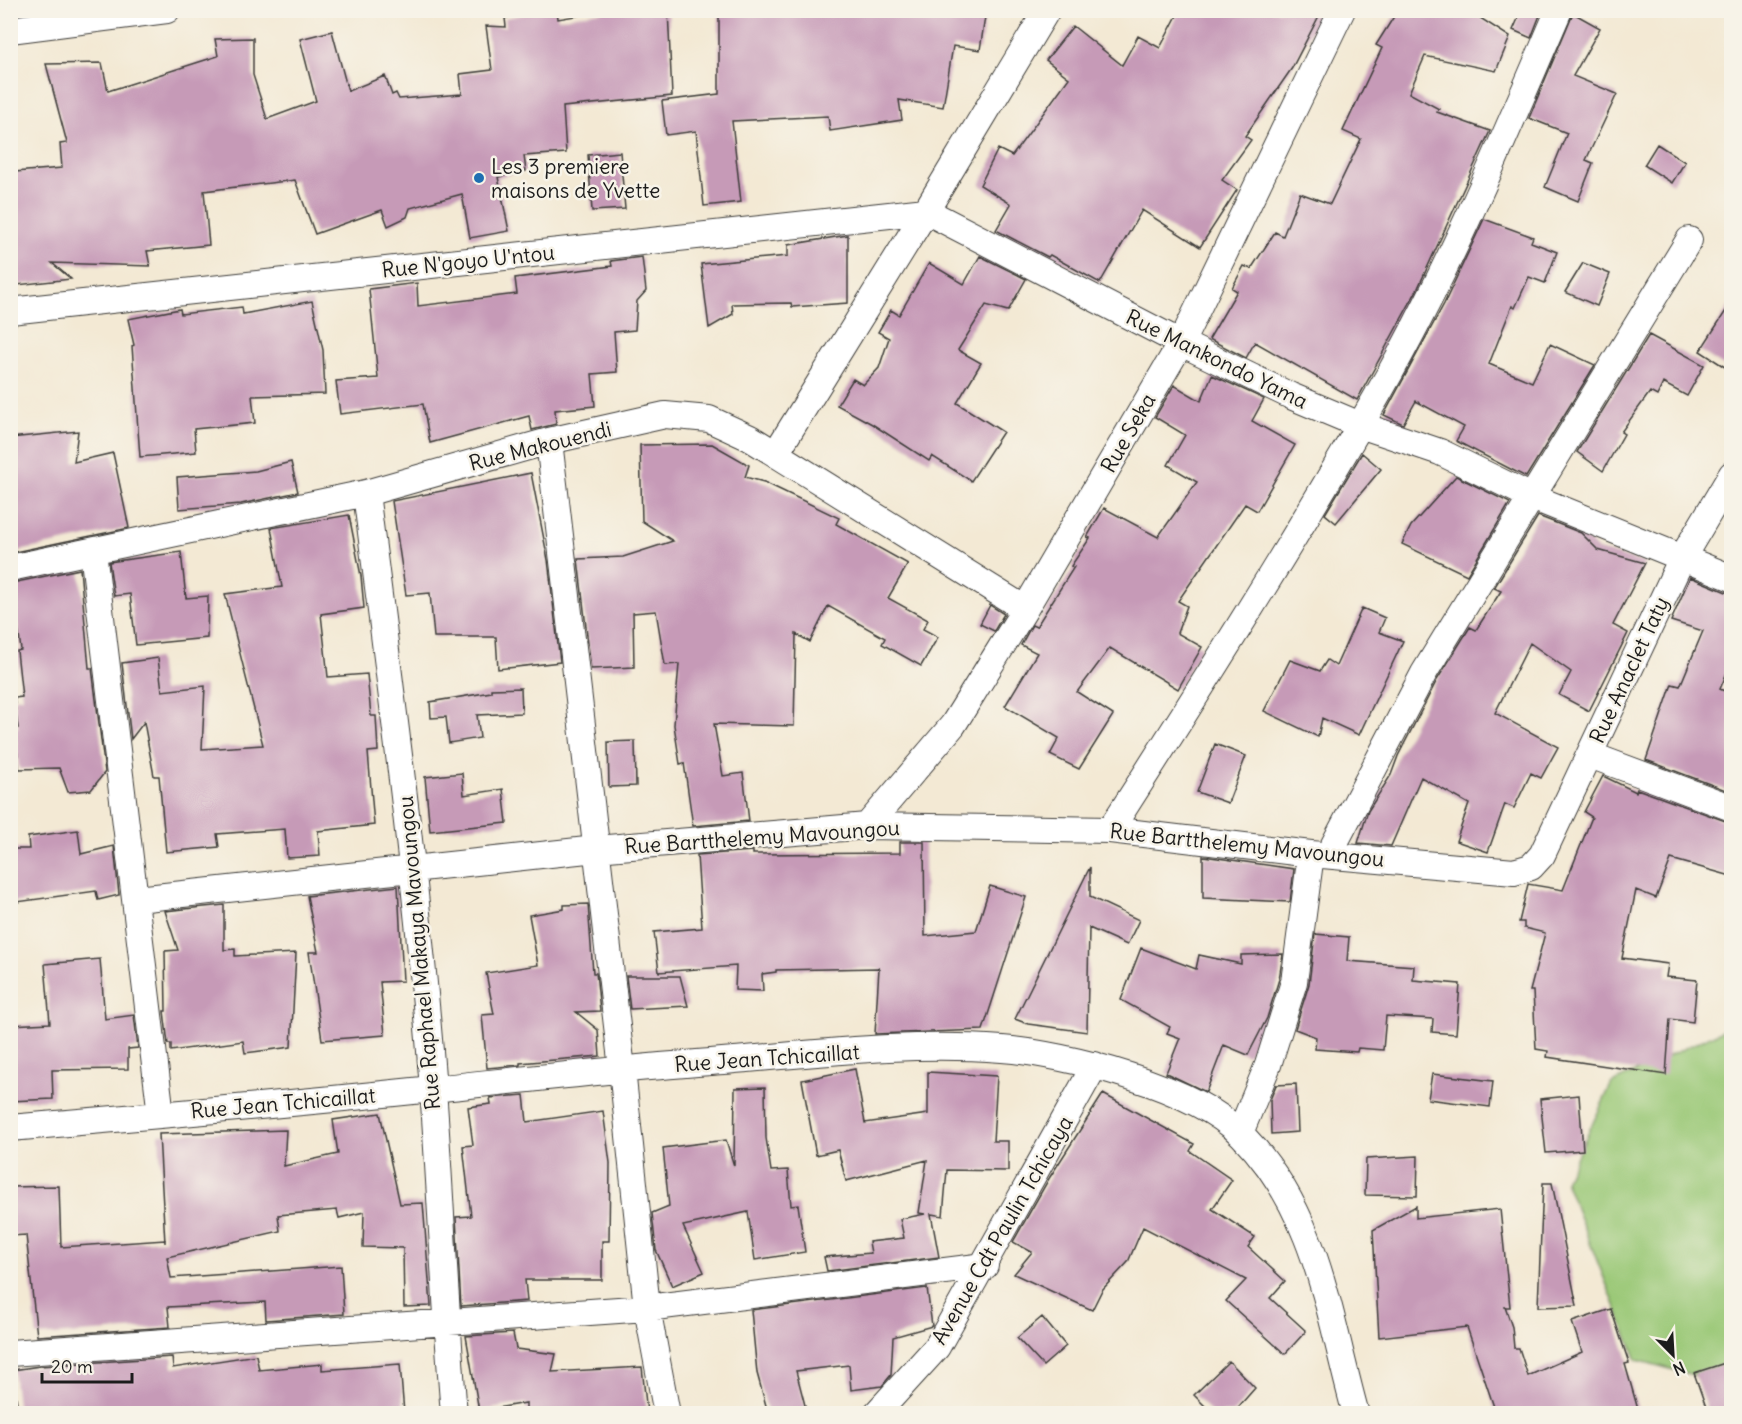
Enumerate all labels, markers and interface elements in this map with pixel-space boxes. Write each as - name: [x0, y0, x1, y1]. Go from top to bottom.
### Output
- place label: Les 3 premiere maisons de Yvette: [491, 153, 660, 204]
- marker: Les 3 premiere maisons de Yvette: [472, 171, 486, 185]
- street label: Rue N'goyo U'ntou: [380, 239, 556, 283]
- street label: Rue Mankondo Yama: [1122, 303, 1312, 415]
- street label: Rue Seka: [1094, 388, 1162, 478]
- street label: Rue Makouendi: [466, 415, 614, 477]
- street label: Rue Anaclet Taty: [1583, 592, 1675, 748]
- street label: Rue Raphael Makaya Mavoungou: [392, 795, 446, 1111]
- street label: Rue Bartthelemy Mavoungou: [623, 814, 901, 860]
- street label: Rue Bartthelemy Mavoungou: [1108, 817, 1386, 873]
- street label: Rue Jean Tchicaillat: [673, 1038, 861, 1078]
- street label: Rue Jean Tchicaillat: [189, 1081, 377, 1125]
- street label: Avenue Cdt Paulin Tchicaya: [925, 1111, 1079, 1349]
- north arrow: [1643, 1325, 1703, 1385]
- scale bar: [42, 1346, 132, 1384]
- text: 20 m: [51, 1355, 93, 1378]
- text: N: [1670, 1357, 1688, 1380]

